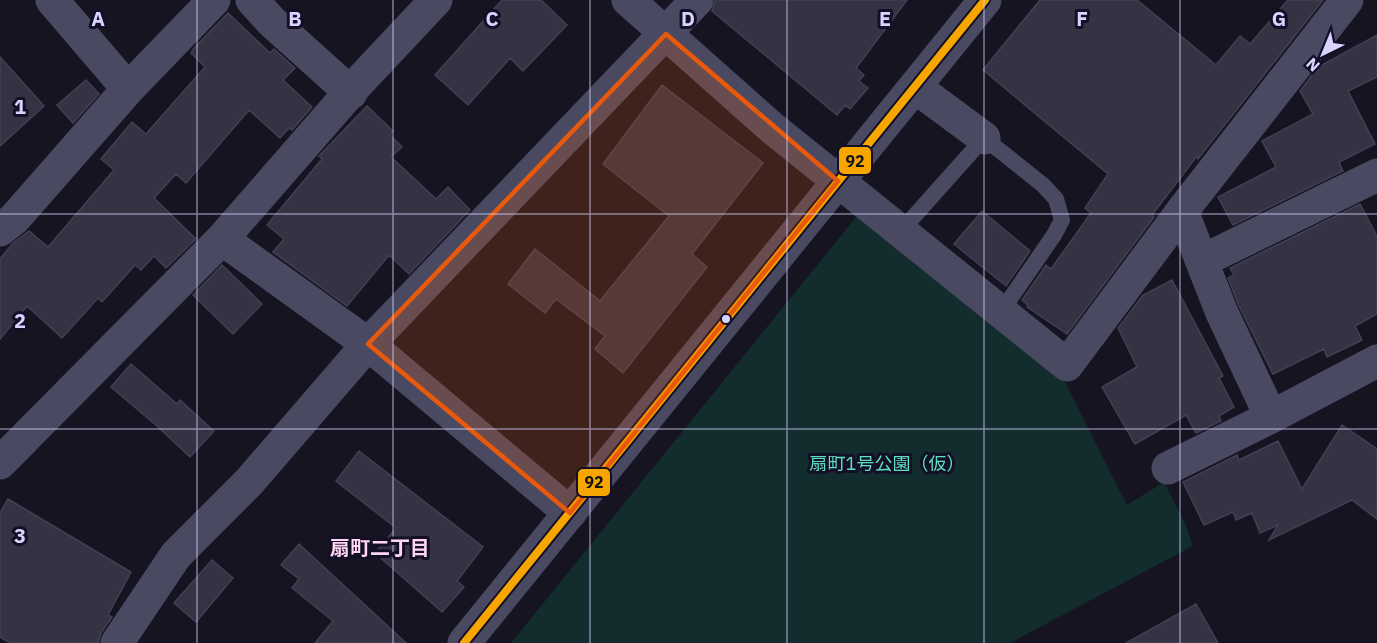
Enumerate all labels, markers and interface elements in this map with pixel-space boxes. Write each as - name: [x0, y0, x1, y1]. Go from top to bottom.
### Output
- text: A: [91, 5, 105, 32]
- text: B: [288, 5, 302, 32]
- text: C: [485, 5, 499, 32]
- text: D: [681, 5, 695, 32]
- text: E: [879, 5, 891, 32]
- text: F: [1076, 5, 1088, 32]
- text: G: [1272, 5, 1286, 32]
- north arrow: [1293, 24, 1353, 84]
- text: N: [1302, 54, 1324, 76]
- text: 1: [14, 93, 26, 120]
- line badge: 92: [838, 146, 872, 175]
- text: 92: [845, 151, 865, 171]
- text: 2: [14, 307, 26, 334]
- unlabelled marker: [720, 313, 732, 325]
- park label: 扇町1号公園（仮）: [810, 452, 964, 475]
- line badge: 92: [577, 468, 611, 497]
- text: 92: [584, 472, 604, 492]
- text: 3: [14, 522, 26, 549]
- district label: 扇町二丁目: [330, 534, 430, 561]

